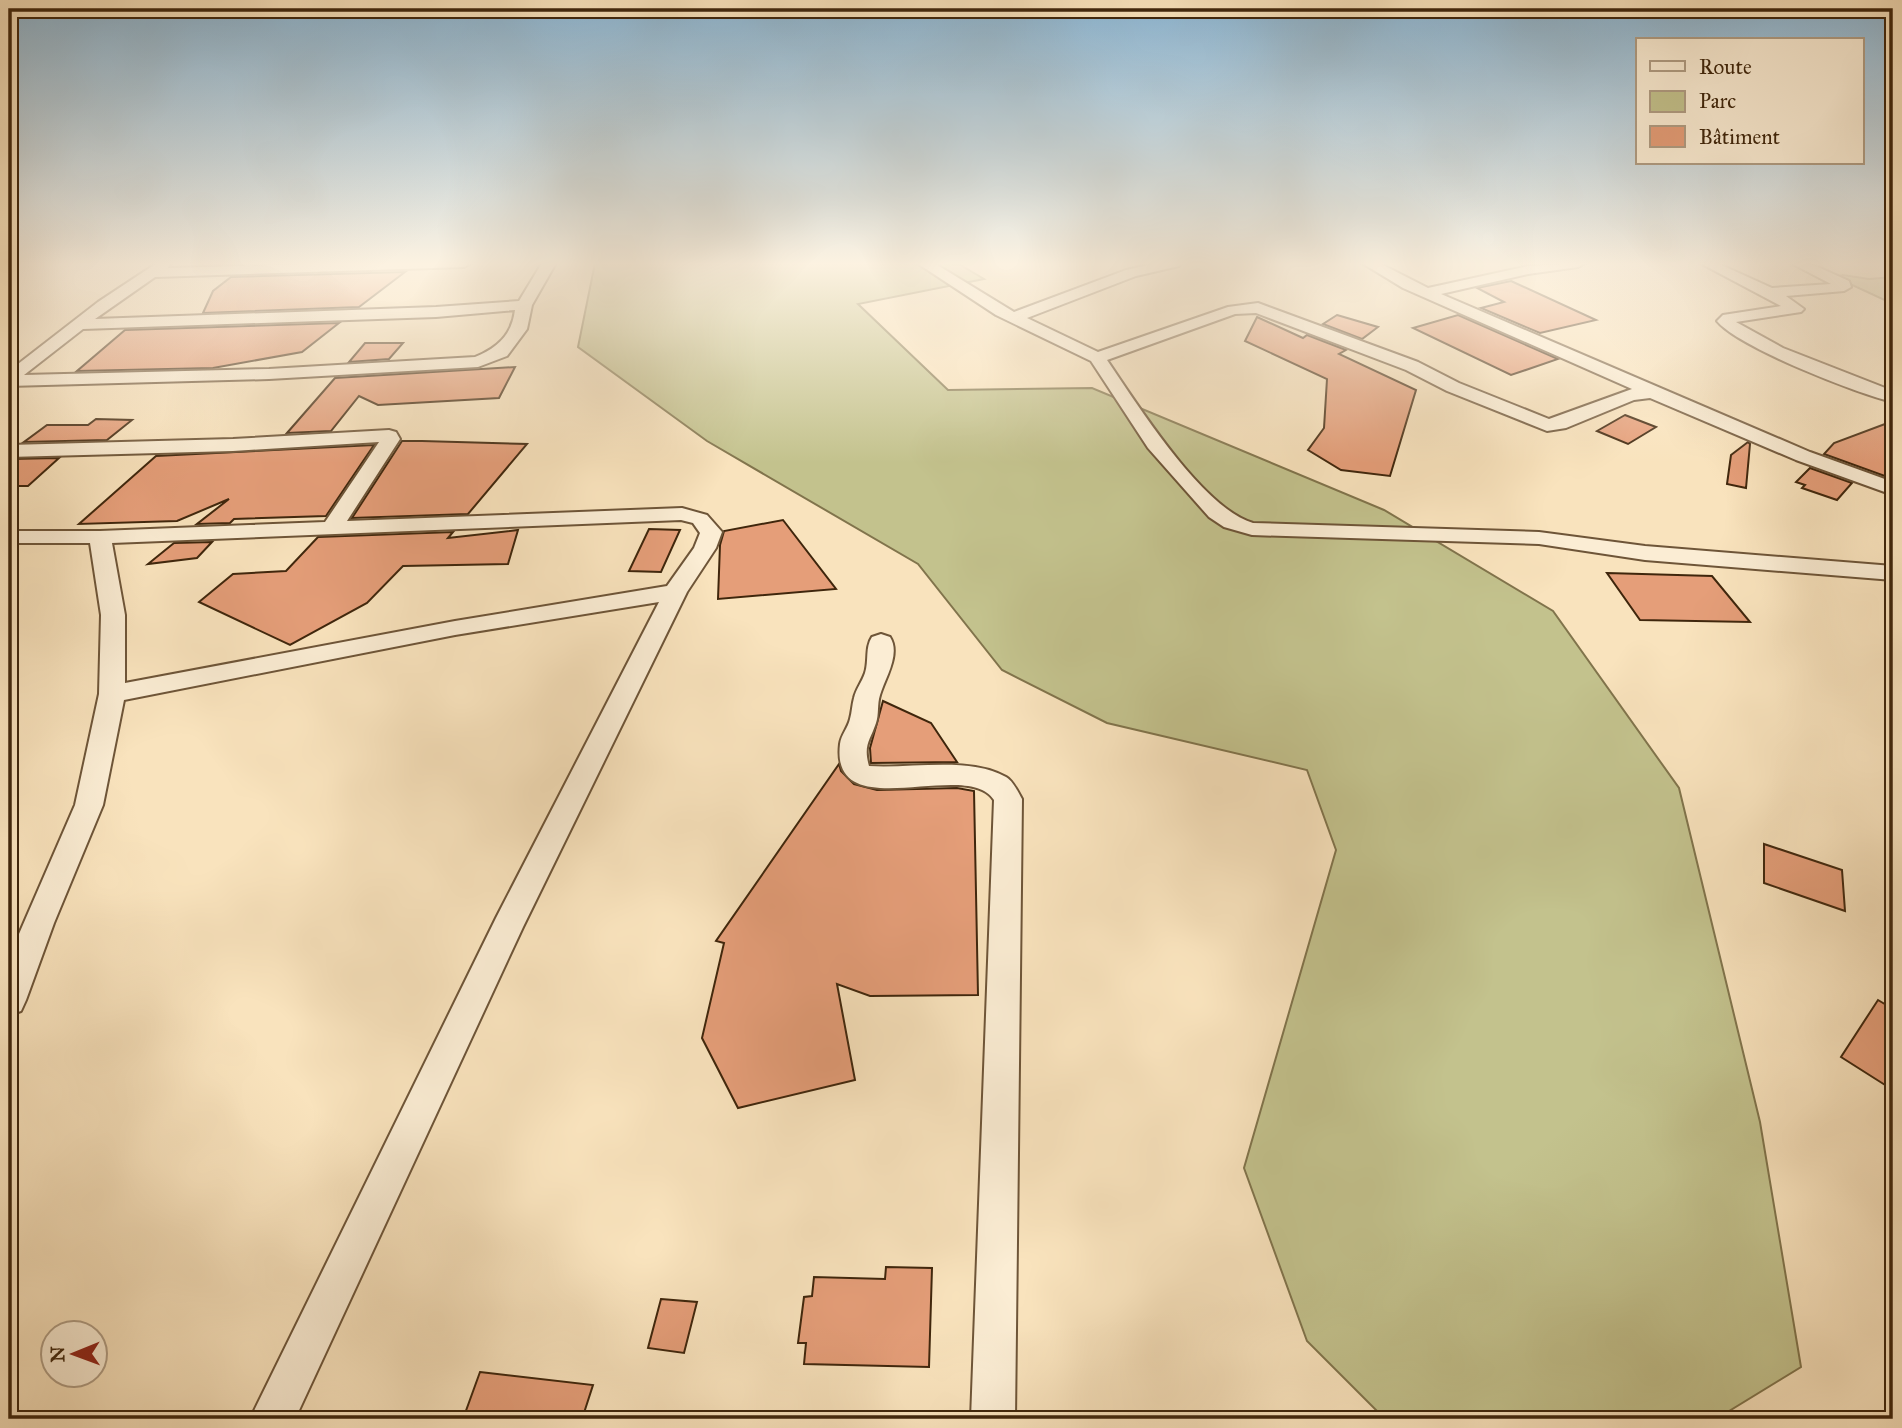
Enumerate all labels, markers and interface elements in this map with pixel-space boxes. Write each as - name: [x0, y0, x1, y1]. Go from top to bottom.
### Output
- legend: [1636, 38, 1864, 164]
- text: Route: [1699, 54, 1752, 80]
- text: Parc: [1699, 88, 1736, 114]
- text: Bâtiment: [1699, 124, 1781, 150]
- north arrow: [38, 1320, 108, 1390]
- text: N: [46, 1346, 69, 1363]

